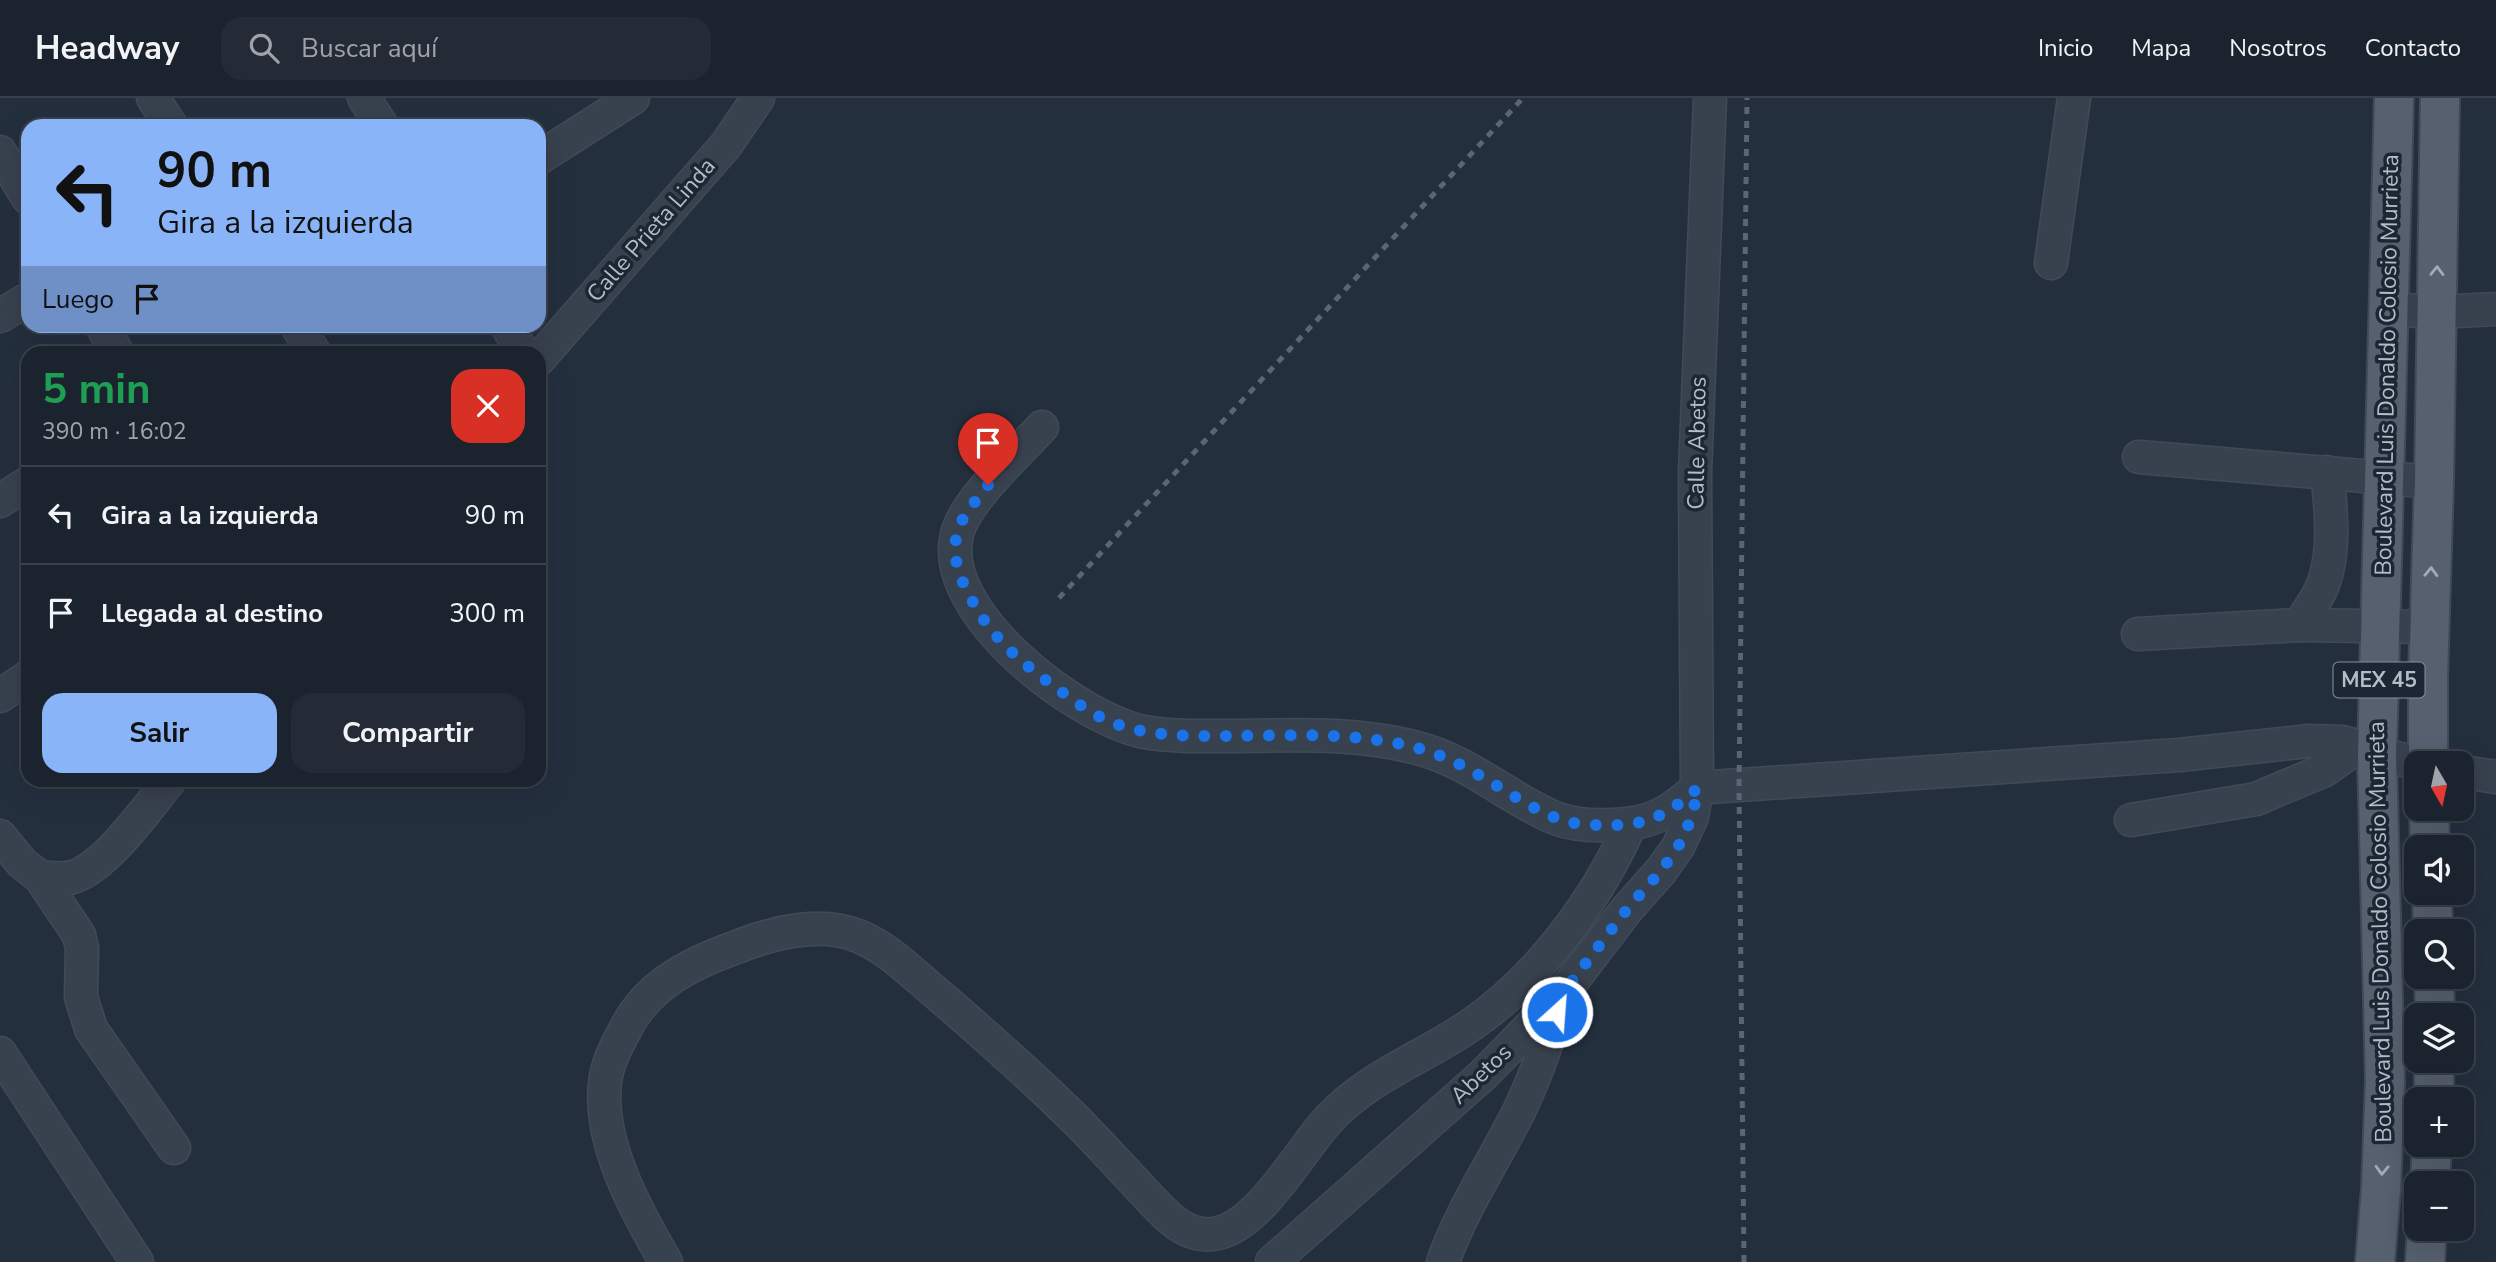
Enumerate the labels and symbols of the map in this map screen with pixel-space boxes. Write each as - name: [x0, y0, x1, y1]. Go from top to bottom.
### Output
- street label: Calle Prieta Linda: [580, 151, 722, 309]
- street label: Boulevard Luis Donaldo Colosio Murrieta: [2368, 154, 2406, 576]
- one-way arrow: [2429, 266, 2445, 276]
- street label: Calle Abetos: [1680, 376, 1714, 510]
- pin: [958, 413, 1018, 485]
- one-way arrow: [2424, 567, 2439, 578]
- road number: MEX 45: [2334, 662, 2424, 698]
- street label: Boulevard Luis Donaldo Colosio Murrieta: [2361, 721, 2399, 1143]
- north arrow: [2404, 751, 2474, 821]
- position arrow: [1520, 975, 1594, 1049]
- street label: Abetos: [1444, 1037, 1518, 1111]
- one-way arrow: [2374, 1165, 2389, 1176]

